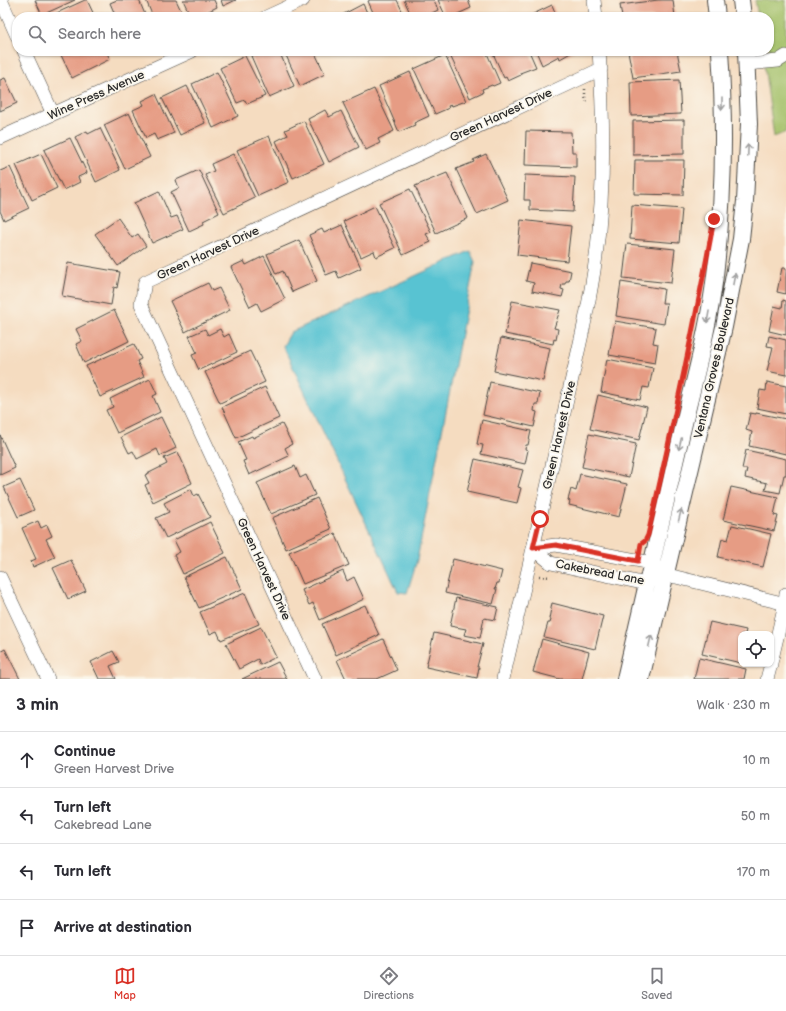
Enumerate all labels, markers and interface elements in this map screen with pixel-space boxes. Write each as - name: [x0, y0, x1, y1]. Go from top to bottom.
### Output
- search box: [12, 12, 774, 56]
- icon: search: [26, 23, 48, 45]
- text: Search here: [58, 25, 141, 44]
- street label: Wine Press Avenue: [45, 67, 147, 124]
- street label: Green Harvest Drive: [448, 85, 555, 146]
- one-way arrow: [718, 97, 726, 110]
- one-way arrow: [745, 144, 752, 157]
- route end: [705, 210, 723, 228]
- street label: Green Harvest Drive: [155, 223, 262, 284]
- one-way arrow: [731, 273, 739, 286]
- street label: Ventana Groves Boulevard: [691, 296, 738, 440]
- one-way arrow: [703, 310, 711, 323]
- street label: Green Harvest Drive: [540, 379, 579, 491]
- one-way arrow: [675, 437, 683, 450]
- one-way arrow: [676, 508, 684, 521]
- route start: [531, 510, 549, 528]
- street label: Green Harvest Drive: [233, 516, 294, 623]
- street label: Cakebread Lane: [554, 557, 646, 588]
- map controls: [738, 631, 774, 667]
- button: locate: [738, 631, 774, 667]
- one-way arrow: [646, 635, 654, 648]
- text: 3 min: [16, 695, 59, 715]
- text: Walk · 230 m: [696, 697, 770, 713]
- text: Continue: [54, 742, 116, 761]
- icon: ahead: [16, 749, 38, 771]
- text: 10 m: [743, 752, 770, 768]
- text: Green Harvest Drive: [54, 761, 174, 777]
- text: Turn left: [54, 798, 111, 817]
- icon: left: [16, 805, 38, 827]
- text: 50 m: [741, 808, 770, 824]
- text: Cakebread Lane: [54, 817, 152, 833]
- icon: left: [16, 861, 38, 883]
- text: Turn left: [54, 862, 111, 881]
- text: 170 m: [737, 864, 770, 880]
- icon: arrive: [16, 917, 38, 939]
- text: Arrive at destination: [54, 918, 192, 937]
- tab: Map: [114, 965, 136, 1002]
- tab: Directions: [363, 965, 414, 1002]
- tab: Saved: [641, 965, 672, 1002]

